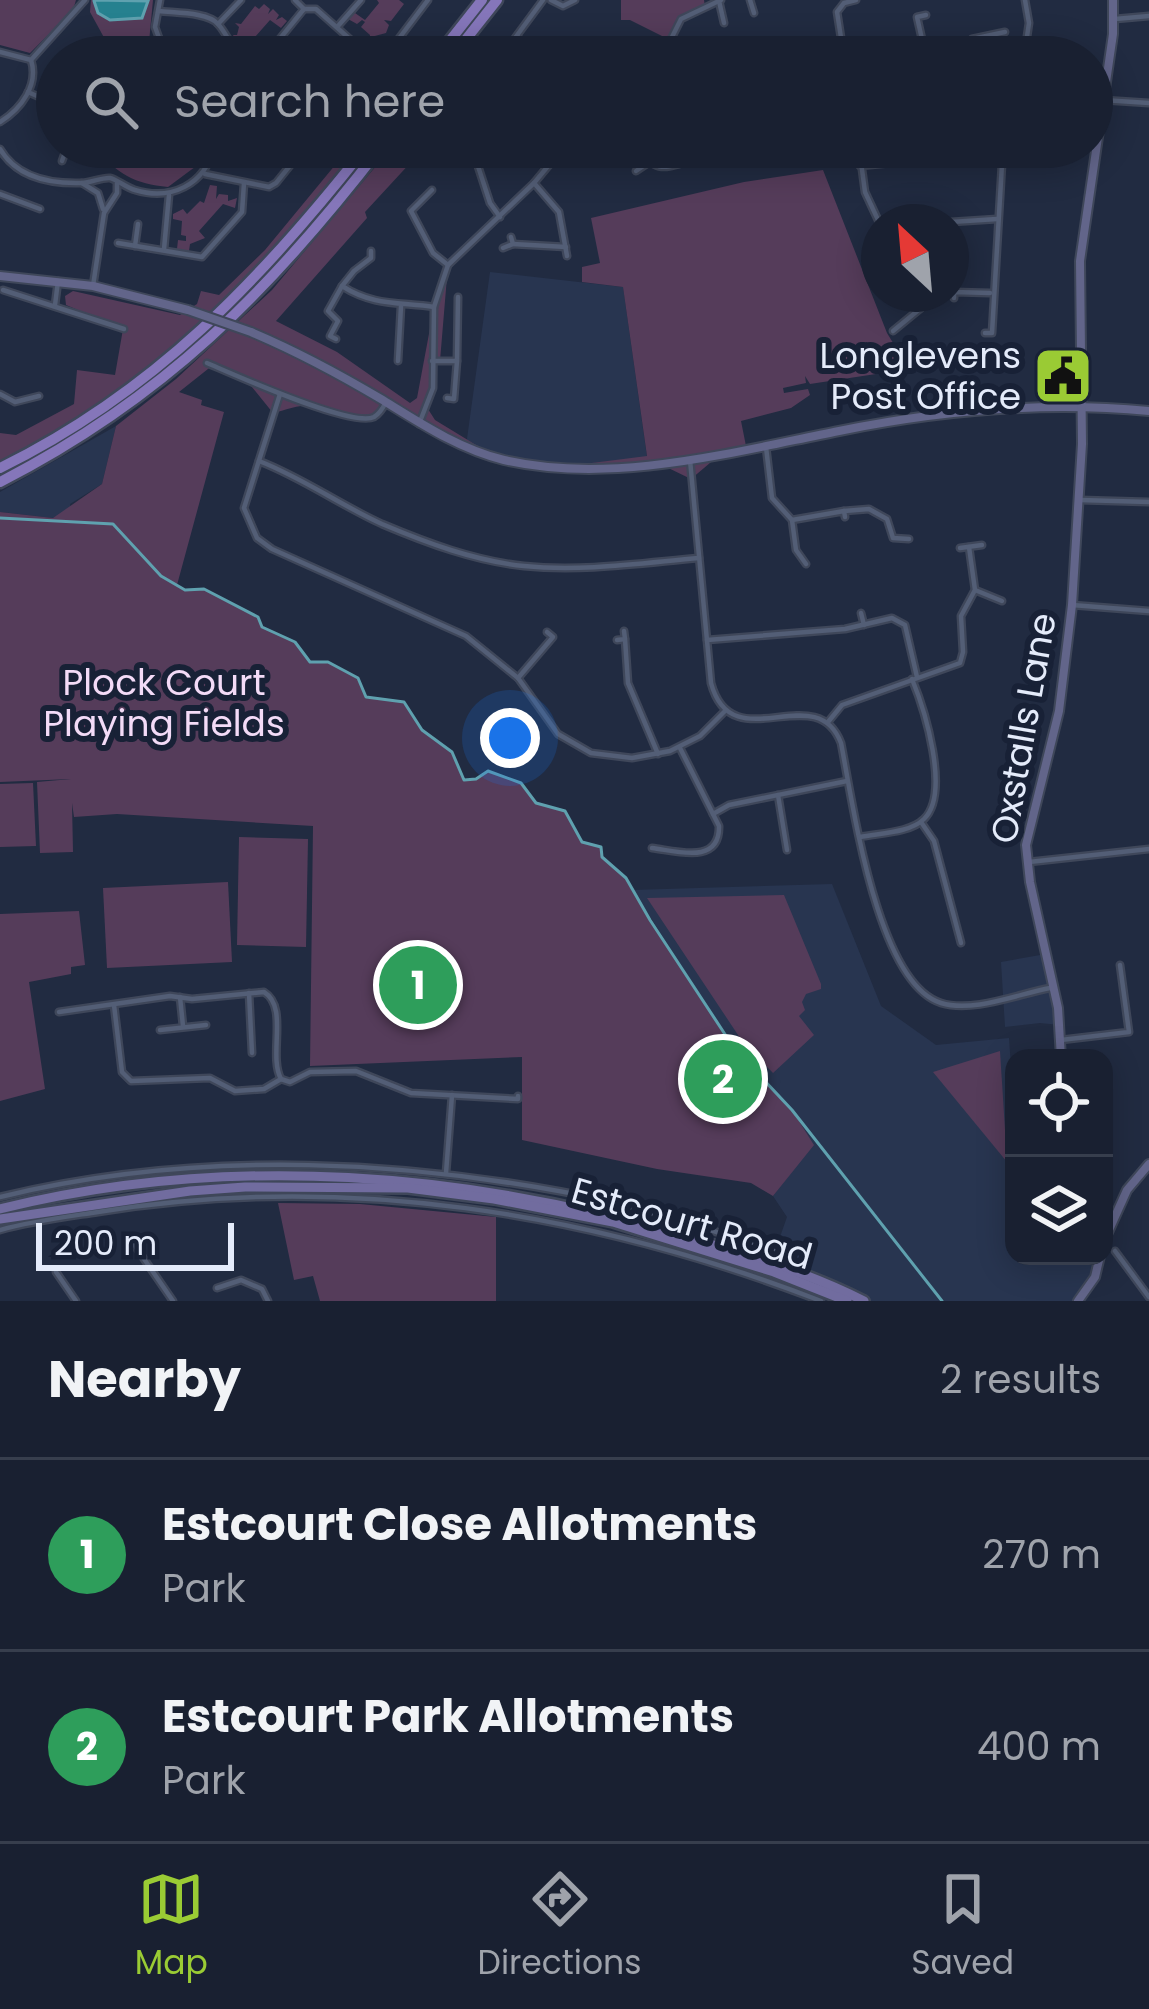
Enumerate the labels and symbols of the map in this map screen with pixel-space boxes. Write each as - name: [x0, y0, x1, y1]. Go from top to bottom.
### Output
- north arrow: [861, 204, 969, 312]
- place label: Longlevens Post Office: [820, 330, 1021, 422]
- public building icon: Longlevens Post Office: [1032, 345, 1094, 407]
- street label: Oxstalls Lane: [978, 609, 1069, 847]
- park label: Plock Court Playing Fields: [43, 657, 285, 749]
- your location: [480, 708, 540, 768]
- pin: 1: [379, 940, 457, 1030]
- pin: 2: [684, 1034, 762, 1124]
- street label: Estcourt Road: [566, 1165, 818, 1282]
- scale bar: [36, 1217, 234, 1270]

